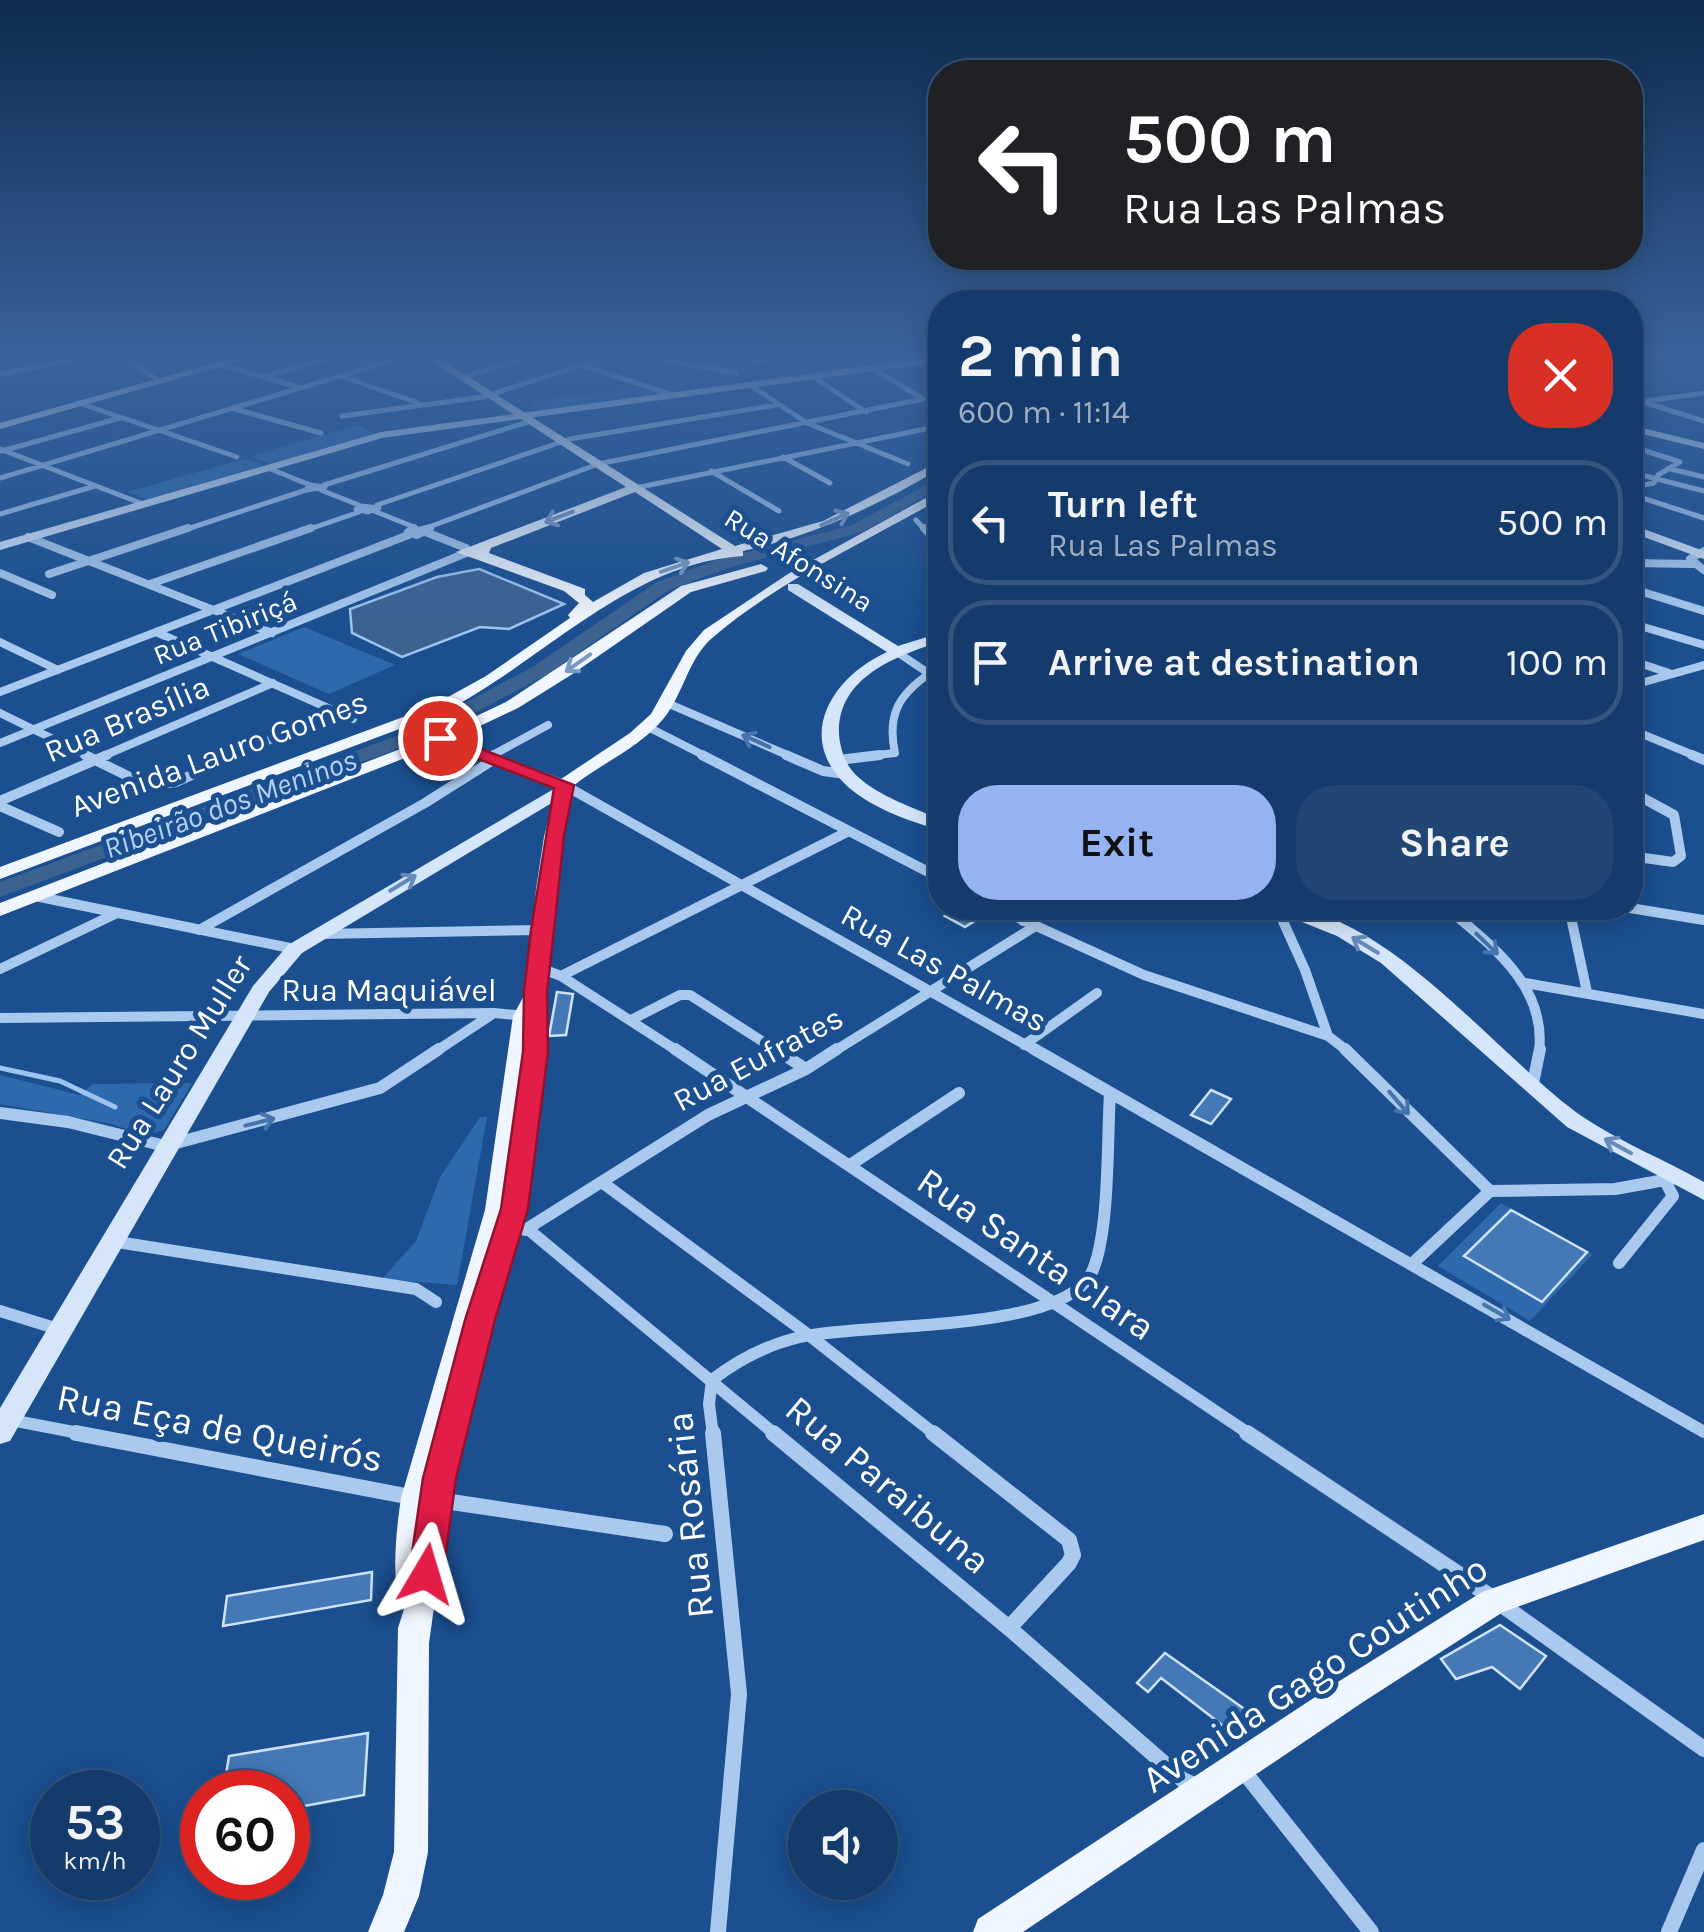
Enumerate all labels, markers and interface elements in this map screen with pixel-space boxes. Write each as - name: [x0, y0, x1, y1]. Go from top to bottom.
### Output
- text: 500 m: [1123, 98, 1336, 180]
- icon: left: [958, 100, 1088, 230]
- text: Rua Las Palmas: [1123, 182, 1446, 234]
- text: 2 min: [958, 321, 1123, 391]
- button: close: [1508, 323, 1613, 428]
- text: 600 m · 11:14: [958, 394, 1130, 431]
- text: Turn left: [1048, 482, 1198, 527]
- icon: left: [963, 495, 1018, 550]
- text: 500 m: [1497, 500, 1608, 545]
- street label: Rua Afonsina: [719, 501, 879, 619]
- one-way arrow: [819, 509, 850, 527]
- one-way arrow: [544, 510, 574, 528]
- text: Rua Las Palmas: [1048, 527, 1278, 564]
- one-way arrow: [658, 556, 690, 574]
- street label: Rua Tibiriçá: [148, 584, 302, 672]
- icon: arrive: [963, 635, 1018, 690]
- text: Arrive at destination: [1048, 640, 1420, 685]
- text: 100 m: [1506, 640, 1608, 685]
- one-way arrow: [564, 652, 592, 673]
- street label: Rua Brasília: [39, 668, 215, 770]
- street label: Avenida Lauro Gomes: [66, 683, 372, 825]
- pin: [398, 696, 483, 781]
- icon: arrive: [413, 711, 468, 766]
- one-way arrow: [741, 731, 772, 749]
- water label: Ribeirão dos Meninos: [99, 741, 361, 867]
- button: Exit: [958, 785, 1276, 900]
- button: Share: [1296, 785, 1613, 900]
- one-way arrow: [388, 873, 417, 893]
- street label: Rua Las Palmas: [835, 896, 1053, 1040]
- one-way arrow: [1475, 932, 1499, 956]
- one-way arrow: [1351, 935, 1380, 955]
- street label: Rua Lauro Muller: [98, 948, 260, 1176]
- street label: Rua Maquiável: [281, 972, 497, 1009]
- street label: Rua Eufrates: [667, 999, 849, 1119]
- one-way arrow: [1387, 1090, 1410, 1115]
- one-way arrow: [244, 1112, 275, 1131]
- one-way arrow: [1604, 1136, 1633, 1156]
- street label: Rua Santa Clara: [909, 1158, 1163, 1350]
- one-way arrow: [1483, 1302, 1511, 1322]
- street label: Rua Eça de Queirós: [53, 1374, 387, 1482]
- street label: Rua Paraibuna: [776, 1386, 1000, 1584]
- street label: Rua Rosária: [657, 1410, 723, 1620]
- position arrow: [374, 1522, 478, 1626]
- street label: Avenida Gago Coutinho: [1134, 1546, 1496, 1802]
- speed limit sign: 60: [180, 1770, 310, 1900]
- map controls: [788, 1790, 898, 1900]
- button: sound: [788, 1790, 898, 1900]
- text: 53: [65, 1793, 125, 1852]
- text: km/h: [63, 1846, 127, 1875]

